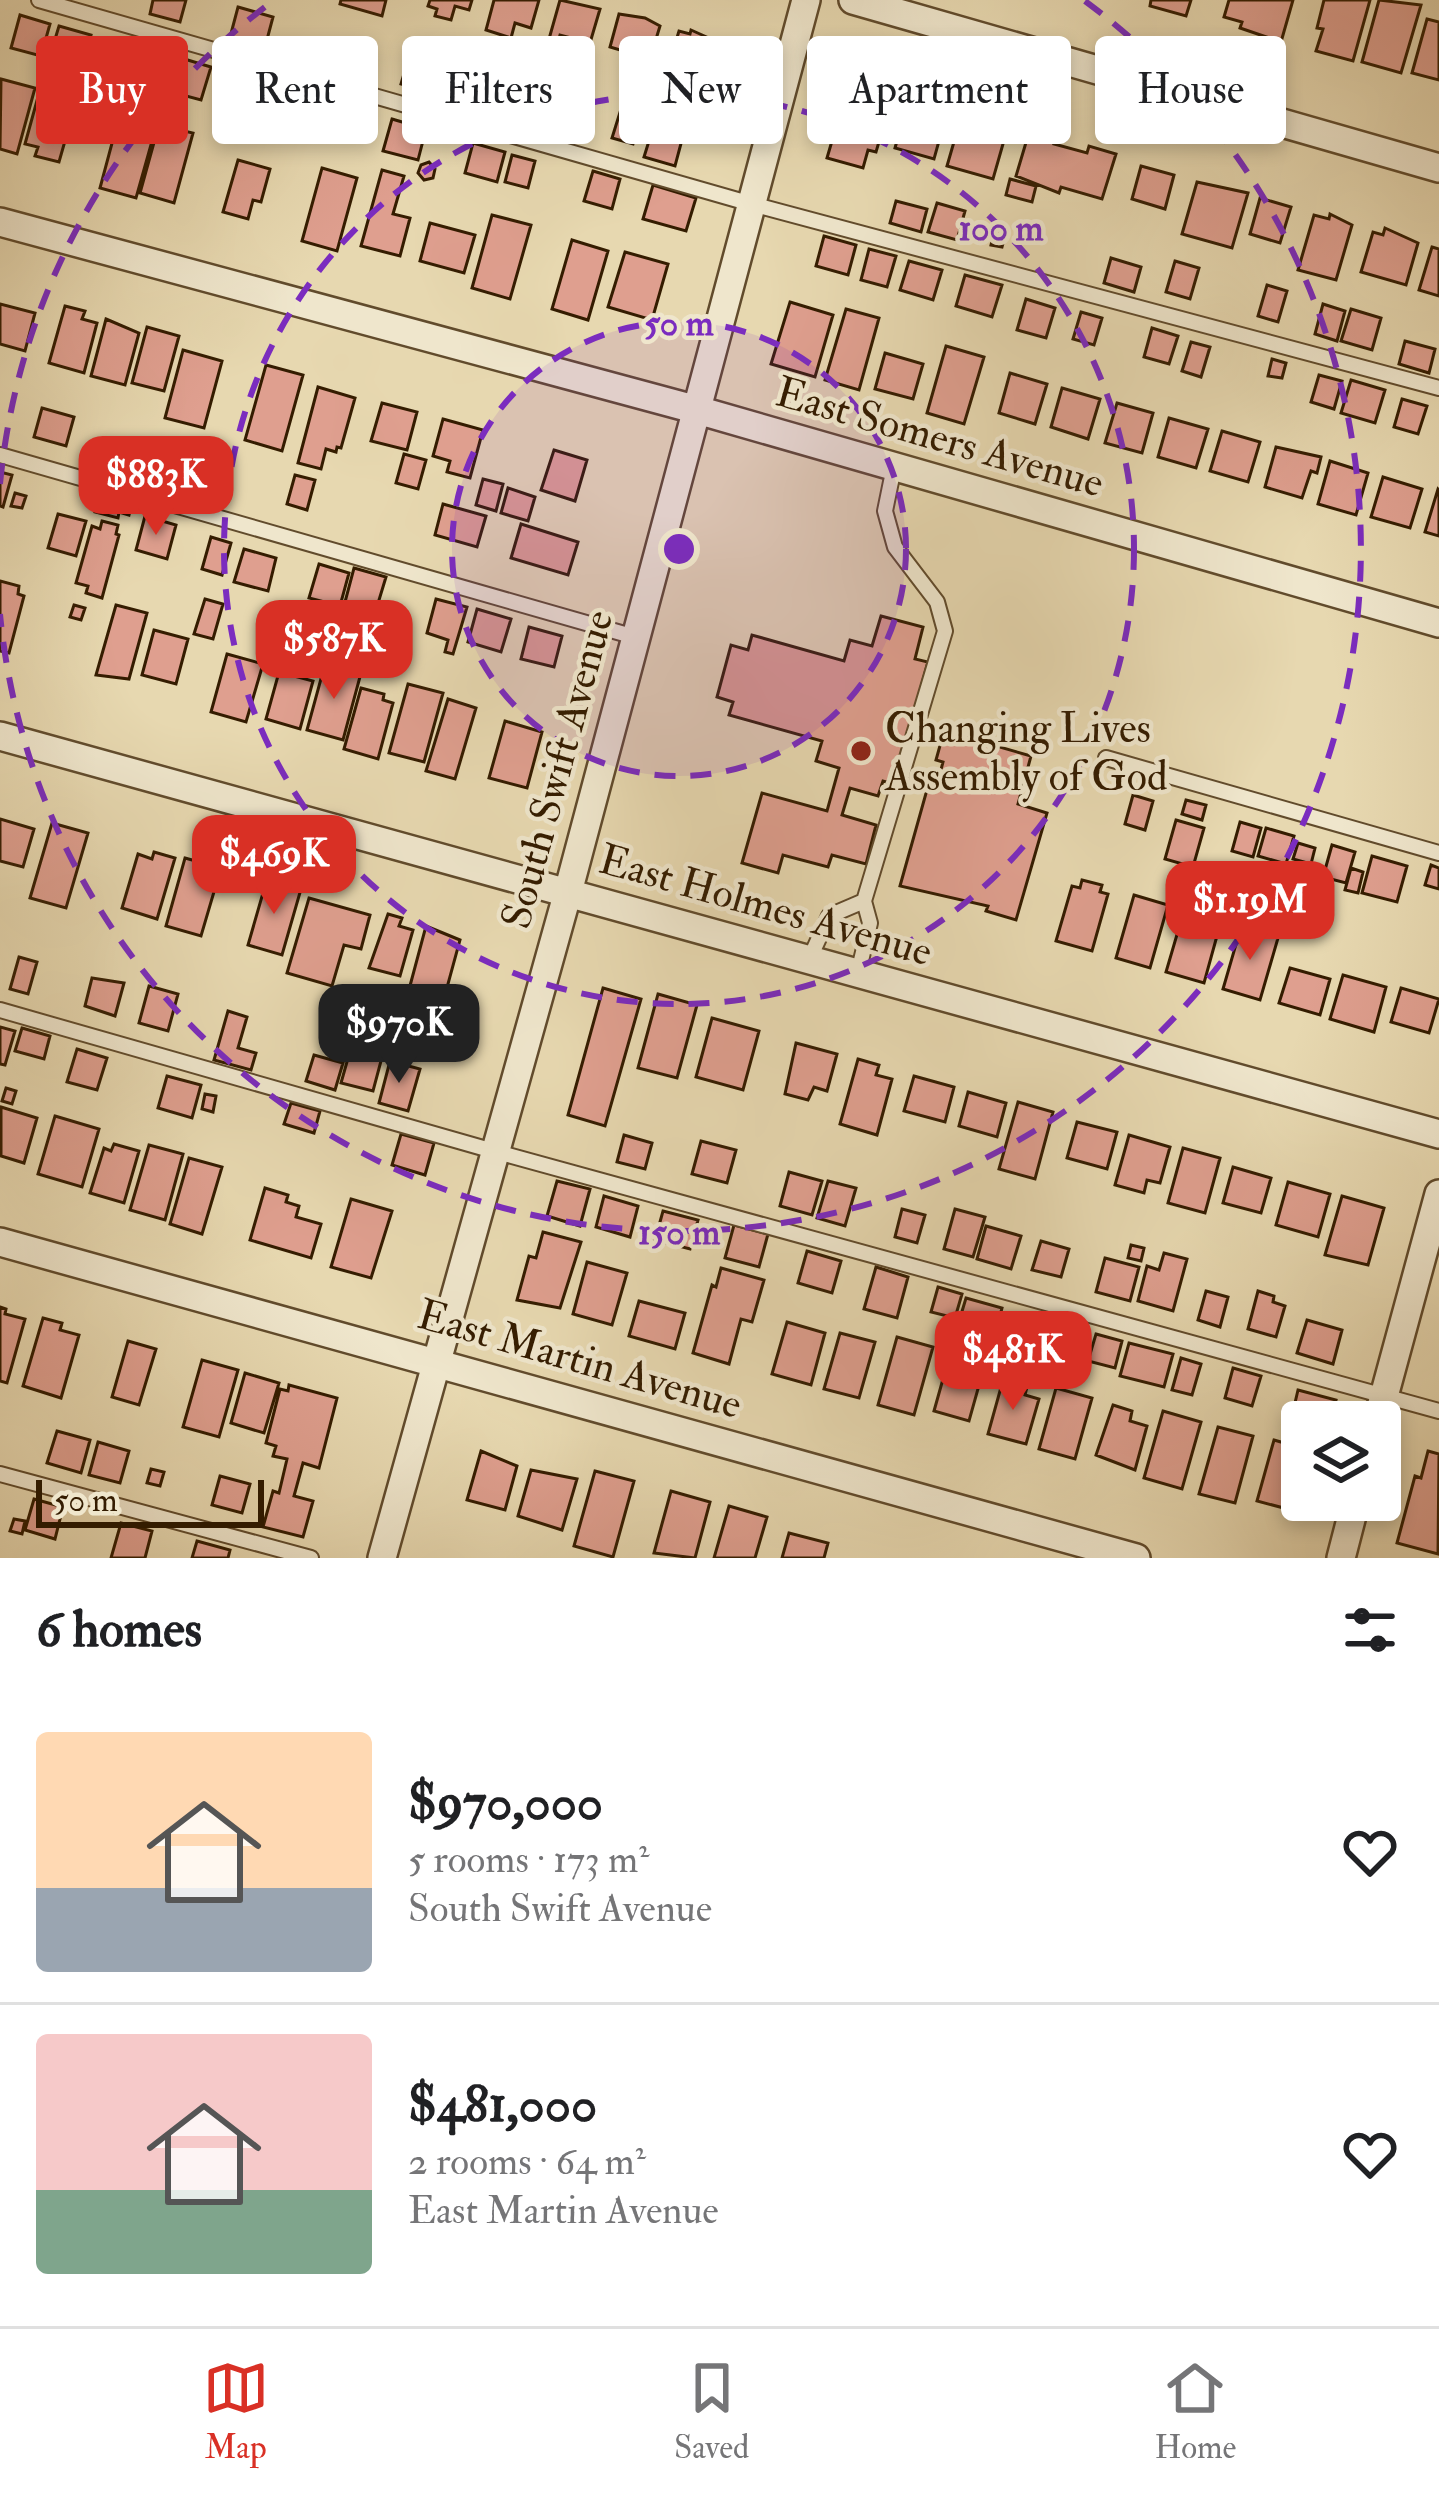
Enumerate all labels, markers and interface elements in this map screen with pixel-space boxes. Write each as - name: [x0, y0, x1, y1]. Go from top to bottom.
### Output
- chip: Buy: [36, 36, 188, 144]
- chip: Rent: [212, 36, 378, 144]
- chip: Filters: [402, 36, 595, 144]
- chip: New: [619, 36, 783, 144]
- chip: Apartment: [807, 36, 1071, 144]
- chip: House: [1095, 36, 1286, 144]
- text: 100 m: [958, 206, 1044, 251]
- text: 50 m: [644, 301, 714, 346]
- street label: East Somers Avenue: [770, 366, 1109, 510]
- pin: $883K: [72, 436, 240, 538]
- text: $883K: [106, 450, 206, 499]
- centre of rings: [658, 528, 700, 570]
- pin: $587K: [250, 600, 418, 702]
- street label: South Swift Avenue: [490, 605, 625, 934]
- text: $587K: [283, 614, 385, 663]
- place label: Changing Lives Assembly of God: [884, 703, 1168, 803]
- marker: Changing Lives Assembly of God: [848, 738, 874, 764]
- pin: $469K: [190, 815, 358, 917]
- text: $469K: [219, 829, 329, 878]
- street label: East Holmes Avenue: [593, 834, 938, 978]
- pin: $1.19M: [1152, 861, 1348, 963]
- text: $1.19M: [1192, 875, 1308, 924]
- pin: $970K: [315, 984, 483, 1086]
- text: $970K: [345, 998, 453, 1047]
- text: 150 m: [638, 1210, 720, 1255]
- street label: East Martin Avenue: [411, 1289, 747, 1431]
- pin: $481K: [929, 1311, 1097, 1413]
- text: $481K: [962, 1325, 1064, 1374]
- map controls: [1281, 1401, 1401, 1521]
- button: layers: [1281, 1401, 1401, 1521]
- scale bar: [36, 1474, 264, 1527]
- text: 50 m: [54, 1480, 118, 1521]
- icon: filters: [1337, 1597, 1403, 1663]
- text: 6 homes: [36, 1598, 202, 1662]
- text: $970,000: [408, 1771, 603, 1835]
- icon: home: [132, 1780, 276, 1924]
- icon: heart: [1337, 1819, 1403, 1885]
- text: 5 rooms · 173 m²: [408, 1835, 649, 1884]
- text: South Swift Avenue: [408, 1884, 712, 1933]
- text: $481,000: [408, 2073, 597, 2137]
- icon: home: [132, 2082, 276, 2226]
- icon: heart: [1337, 2121, 1403, 2187]
- text: 2 rooms · 64 m²: [408, 2137, 646, 2186]
- text: East Martin Avenue: [408, 2186, 719, 2235]
- tab: Map: [203, 2355, 269, 2468]
- tab: Saved: [674, 2355, 749, 2468]
- tab: Home: [1155, 2355, 1236, 2468]

